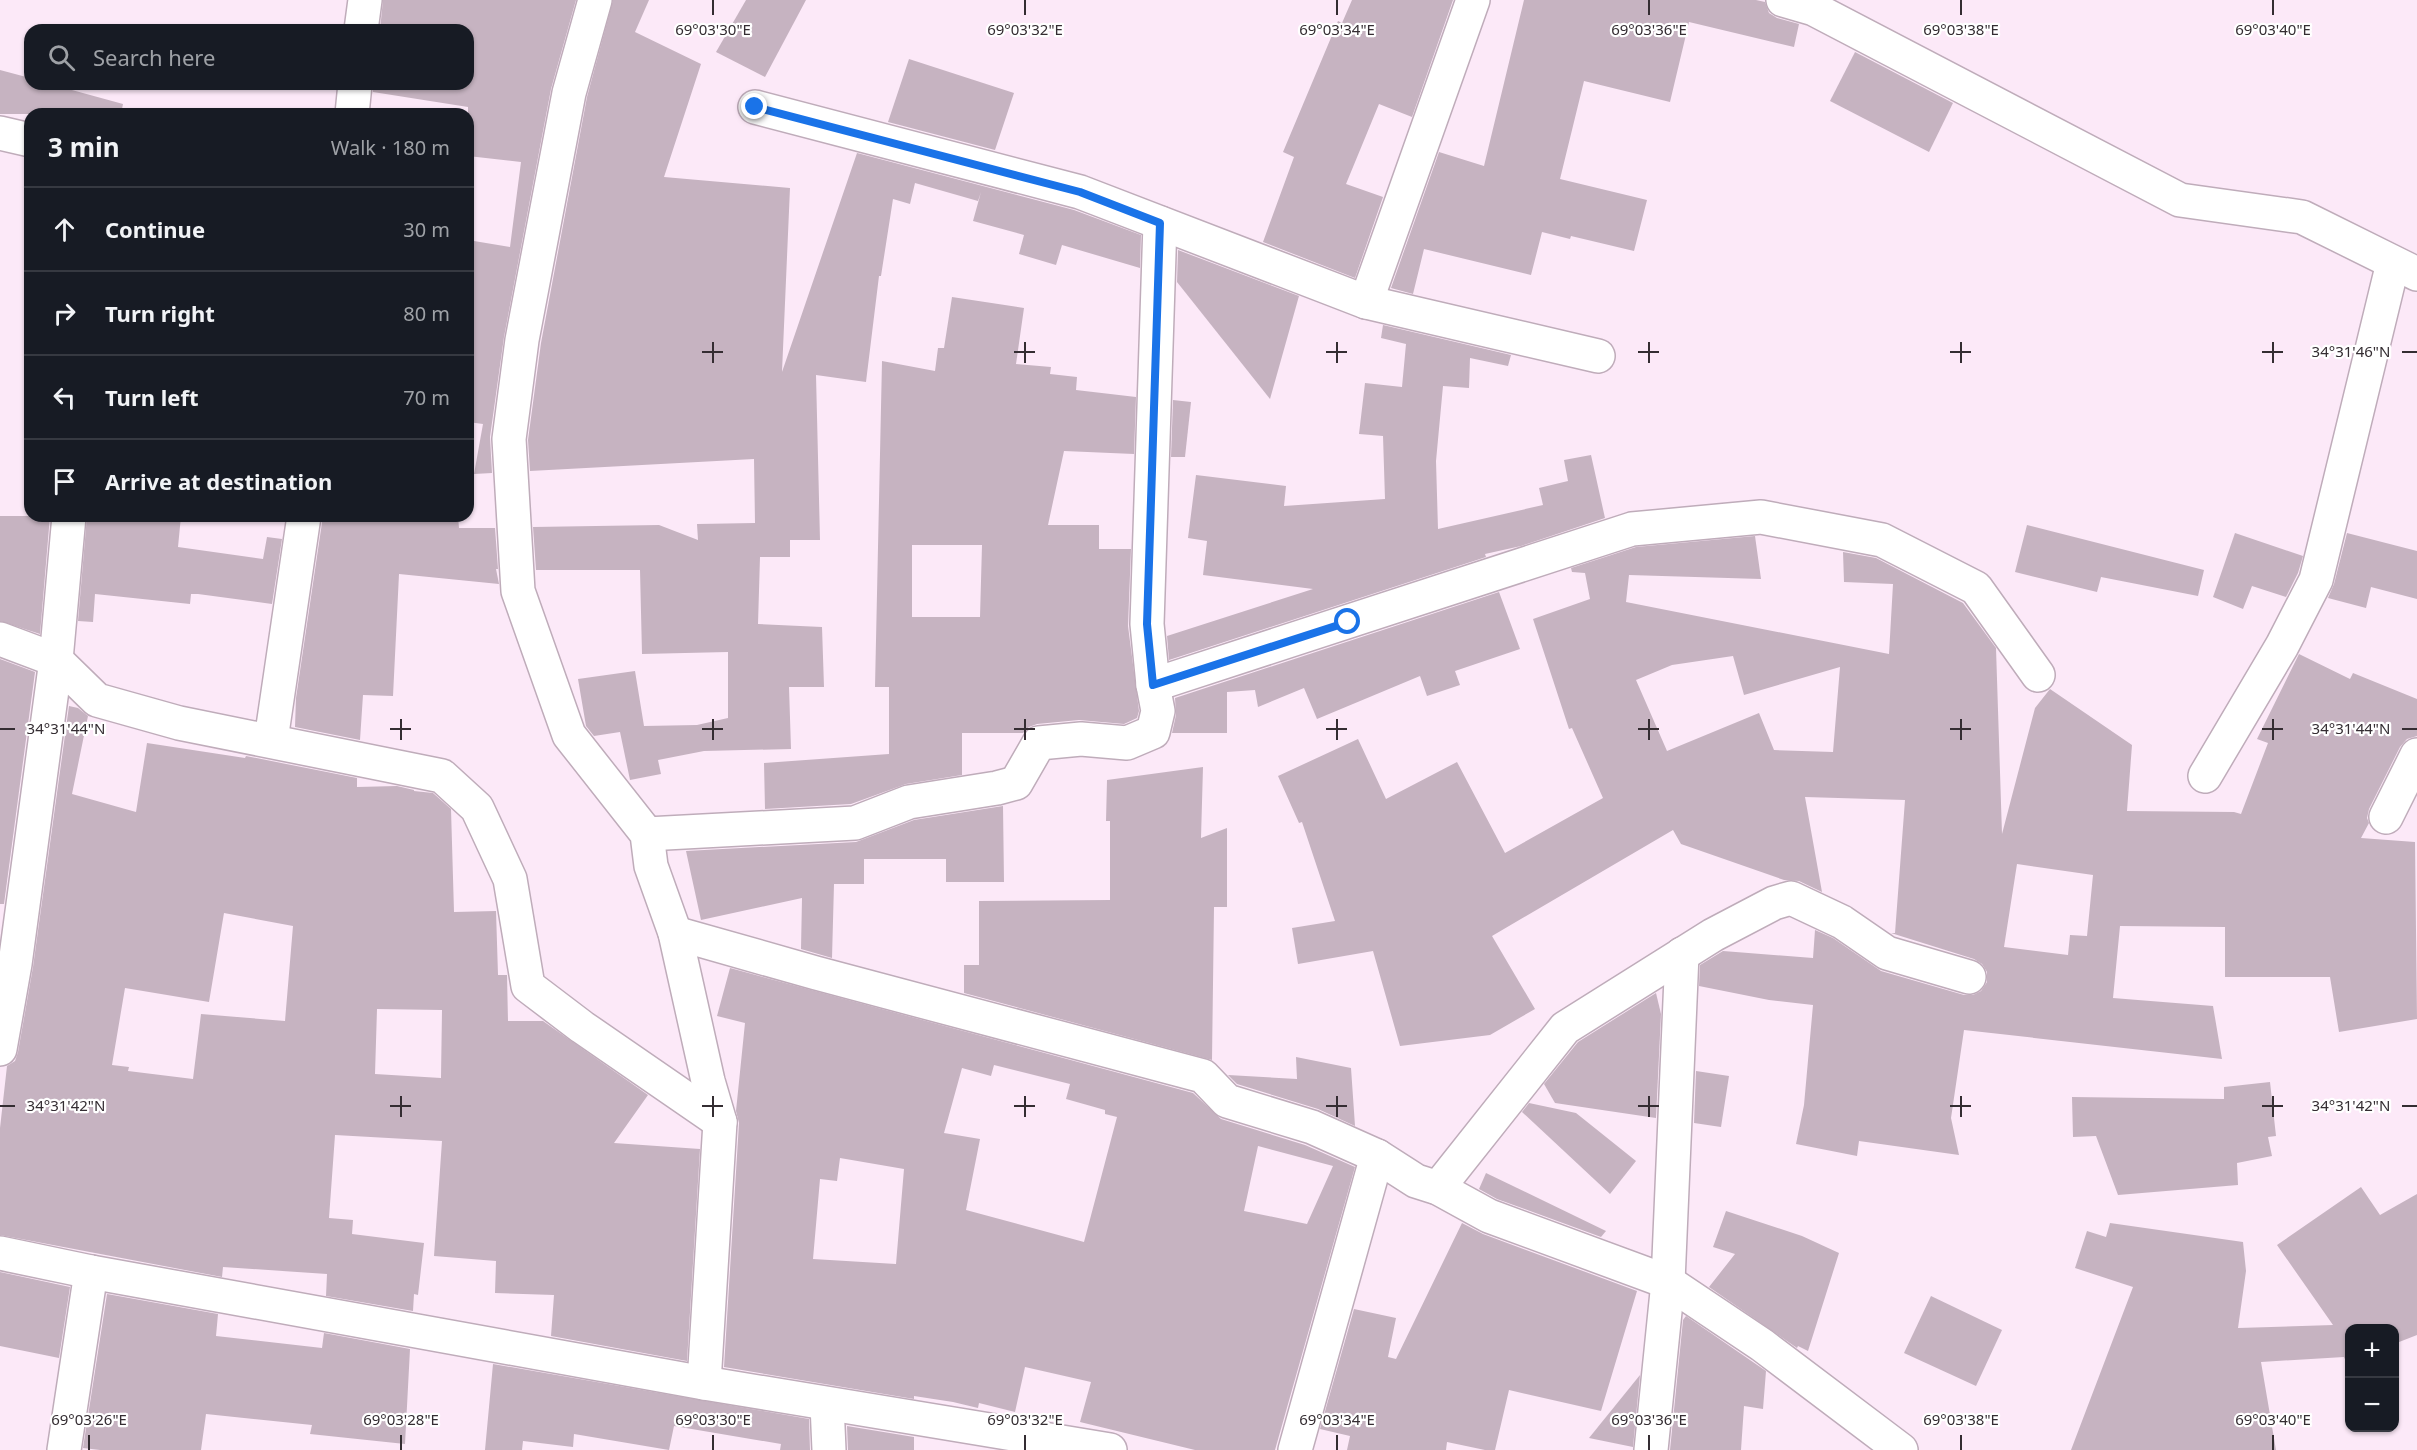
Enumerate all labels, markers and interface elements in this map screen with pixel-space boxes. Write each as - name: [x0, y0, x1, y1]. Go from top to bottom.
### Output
- text: 69°03'30"E: [675, 19, 751, 39]
- text: 69°03'32"E: [987, 19, 1063, 39]
- text: 69°03'34"E: [1299, 19, 1375, 39]
- text: 69°03'36"E: [1611, 19, 1687, 39]
- text: 69°03'38"E: [1923, 19, 1999, 39]
- text: 69°03'40"E: [2235, 19, 2311, 39]
- search box: [24, 24, 474, 90]
- icon: search: [45, 41, 78, 74]
- text: Search here: [93, 42, 215, 72]
- route end: [741, 93, 767, 119]
- text: 3 min: [48, 129, 120, 165]
- text: Walk · 180 m: [331, 134, 450, 161]
- icon: ahead: [48, 213, 81, 246]
- text: Continue: [105, 214, 205, 244]
- text: 30 m: [403, 216, 450, 243]
- icon: right: [48, 297, 81, 330]
- text: Turn right: [105, 298, 215, 328]
- text: 80 m: [403, 300, 450, 327]
- text: 34°31'46"N: [2312, 341, 2390, 361]
- icon: left: [48, 381, 81, 414]
- text: Turn left: [105, 382, 199, 412]
- text: 70 m: [403, 384, 450, 411]
- icon: arrive: [48, 465, 81, 498]
- text: Arrive at destination: [105, 466, 332, 496]
- route start: [1334, 608, 1360, 634]
- text: 34°31'44"N: [27, 718, 105, 738]
- text: 34°31'44"N: [2312, 718, 2390, 738]
- text: 34°31'42"N: [27, 1095, 105, 1115]
- text: 34°31'42"N: [2312, 1095, 2390, 1115]
- map controls: [2345, 1324, 2399, 1432]
- button: +: [2345, 1324, 2399, 1378]
- button: −: [2345, 1378, 2399, 1432]
- text: 69°03'26"E: [51, 1409, 127, 1429]
- text: 69°03'28"E: [363, 1409, 439, 1429]
- text: 69°03'30"E: [675, 1409, 751, 1429]
- text: 69°03'32"E: [987, 1409, 1063, 1429]
- text: 69°03'34"E: [1299, 1409, 1375, 1429]
- text: 69°03'36"E: [1611, 1409, 1687, 1429]
- text: 69°03'38"E: [1923, 1409, 1999, 1429]
- text: 69°03'40"E: [2235, 1409, 2311, 1429]

